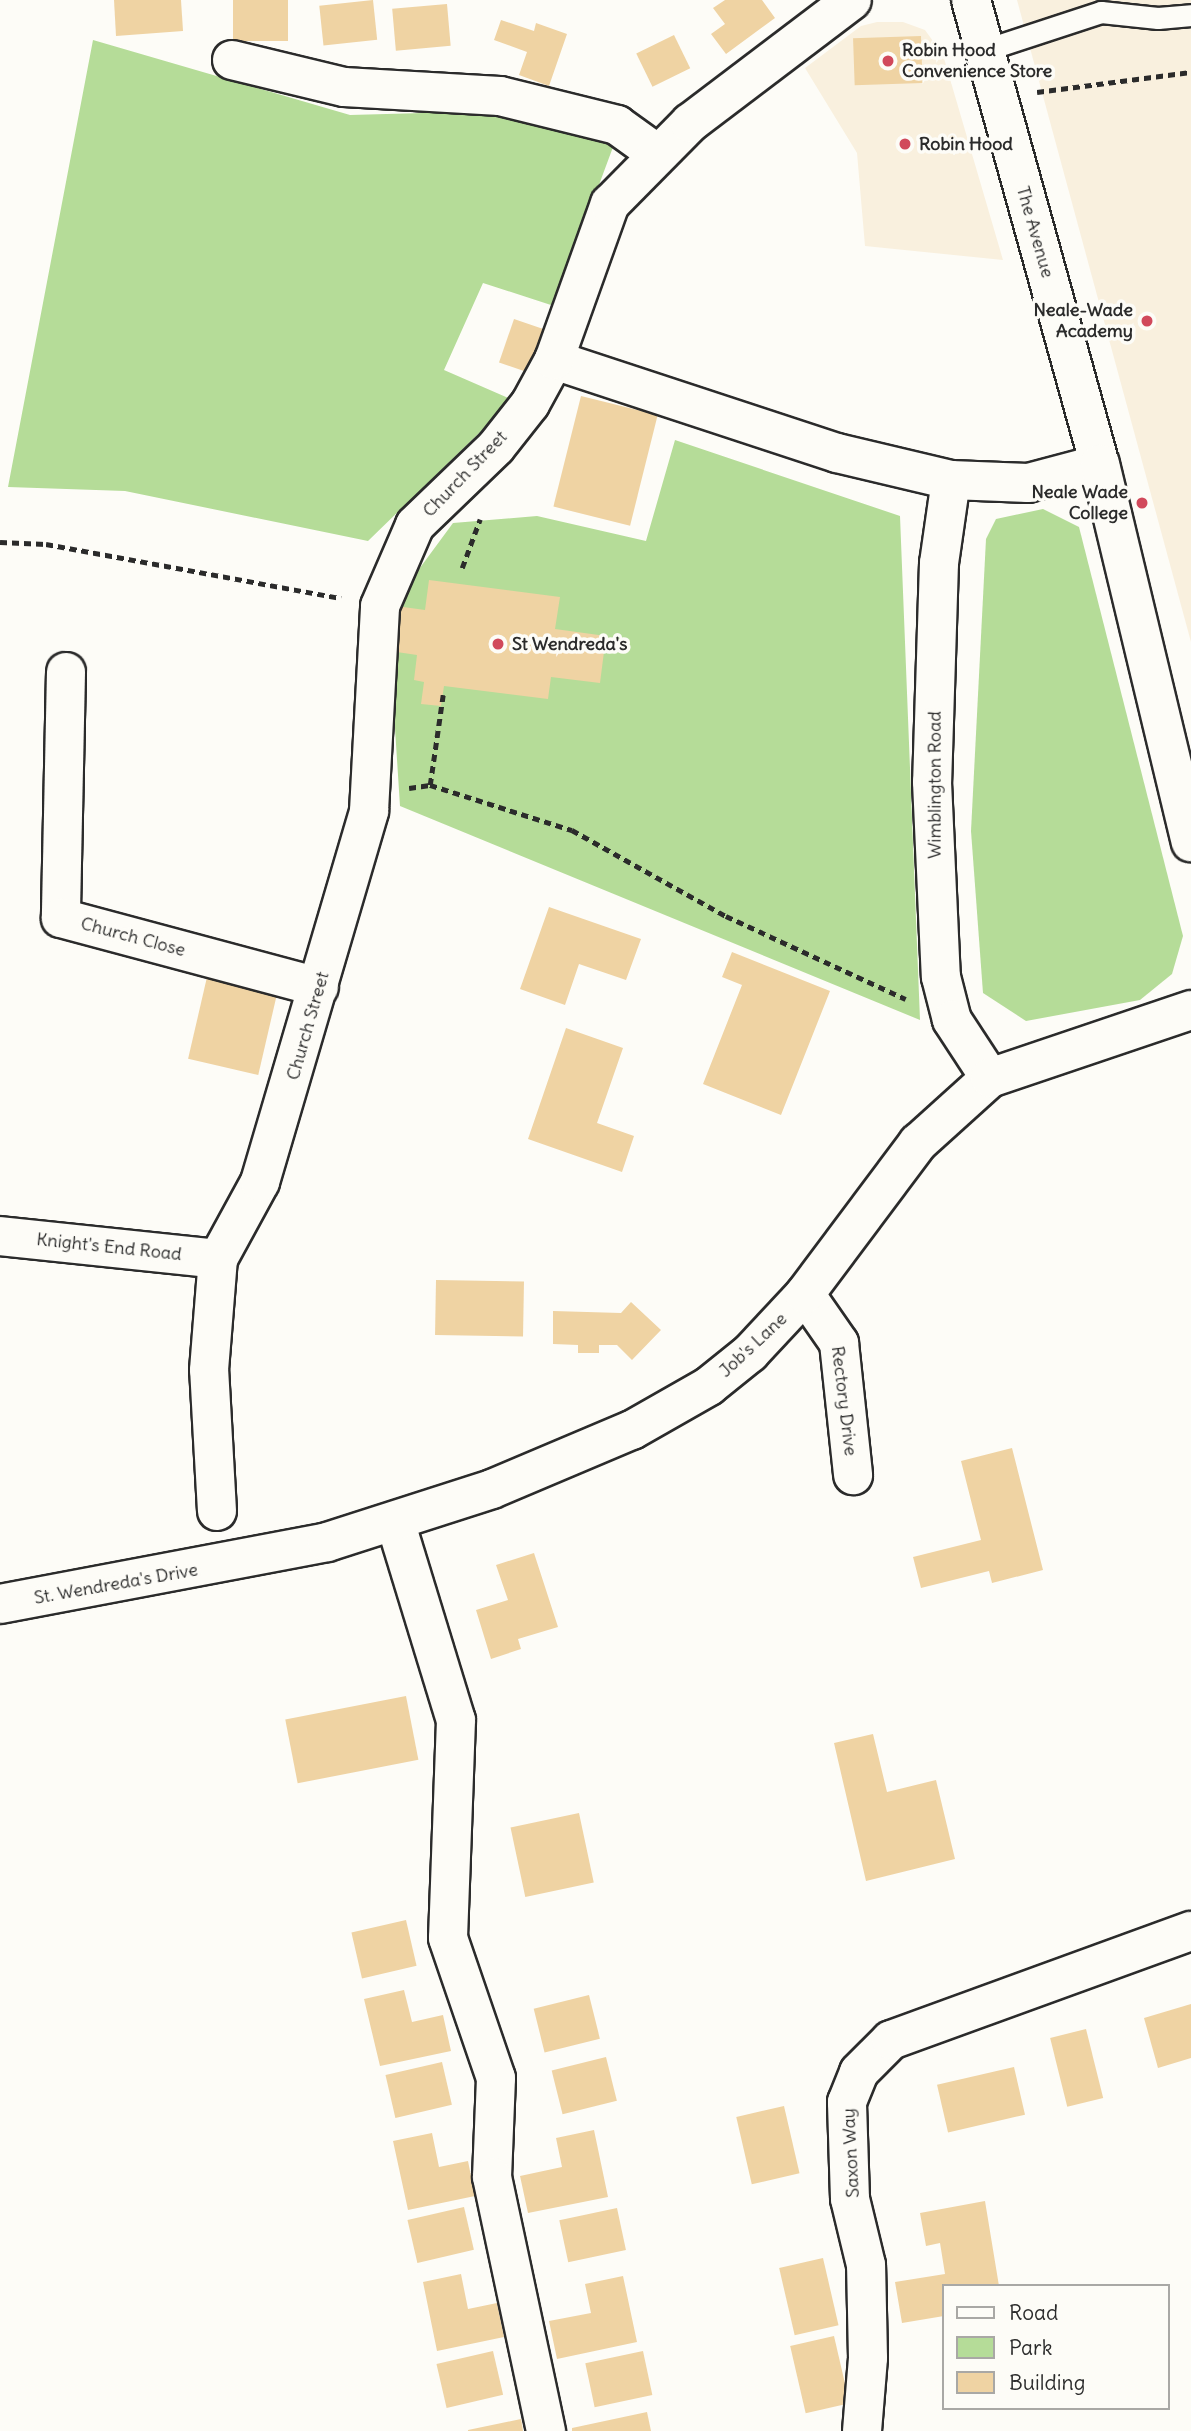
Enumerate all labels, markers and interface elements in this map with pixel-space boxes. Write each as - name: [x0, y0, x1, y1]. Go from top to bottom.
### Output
- place label: Robin Hood Convenience Store: [902, 40, 1052, 82]
- marker: Robin Hood Convenience Store: [880, 53, 896, 69]
- place label: Robin Hood: [919, 133, 1013, 155]
- marker: Robin Hood: [897, 136, 913, 152]
- street label: The Avenue: [1012, 184, 1058, 280]
- place label: Neale-Wade Academy: [1034, 300, 1133, 342]
- marker: Neale-Wade Academy: [1139, 313, 1155, 329]
- street label: Church Street: [418, 426, 512, 522]
- place label: Neale Wade College: [1032, 482, 1128, 524]
- marker: Neale Wade College: [1134, 495, 1150, 511]
- place label: St Wendreda's: [512, 633, 627, 655]
- marker: St Wendreda's: [490, 636, 506, 652]
- street label: Wimblington Road: [924, 711, 946, 859]
- street label: Church Close: [78, 913, 188, 961]
- street label: Church Street: [282, 969, 334, 1083]
- street label: Knight's End Road: [35, 1229, 183, 1265]
- street label: Job's Lane: [715, 1308, 791, 1382]
- street label: Rectory Drive: [827, 1345, 861, 1457]
- street label: St. Wendreda's Drive: [32, 1559, 200, 1609]
- street label: Saxon Way: [838, 2108, 864, 2198]
- legend: [942, 2284, 1170, 2410]
- text: Road: [1009, 2299, 1058, 2326]
- text: Park: [1009, 2334, 1052, 2361]
- text: Building: [1009, 2369, 1085, 2396]

